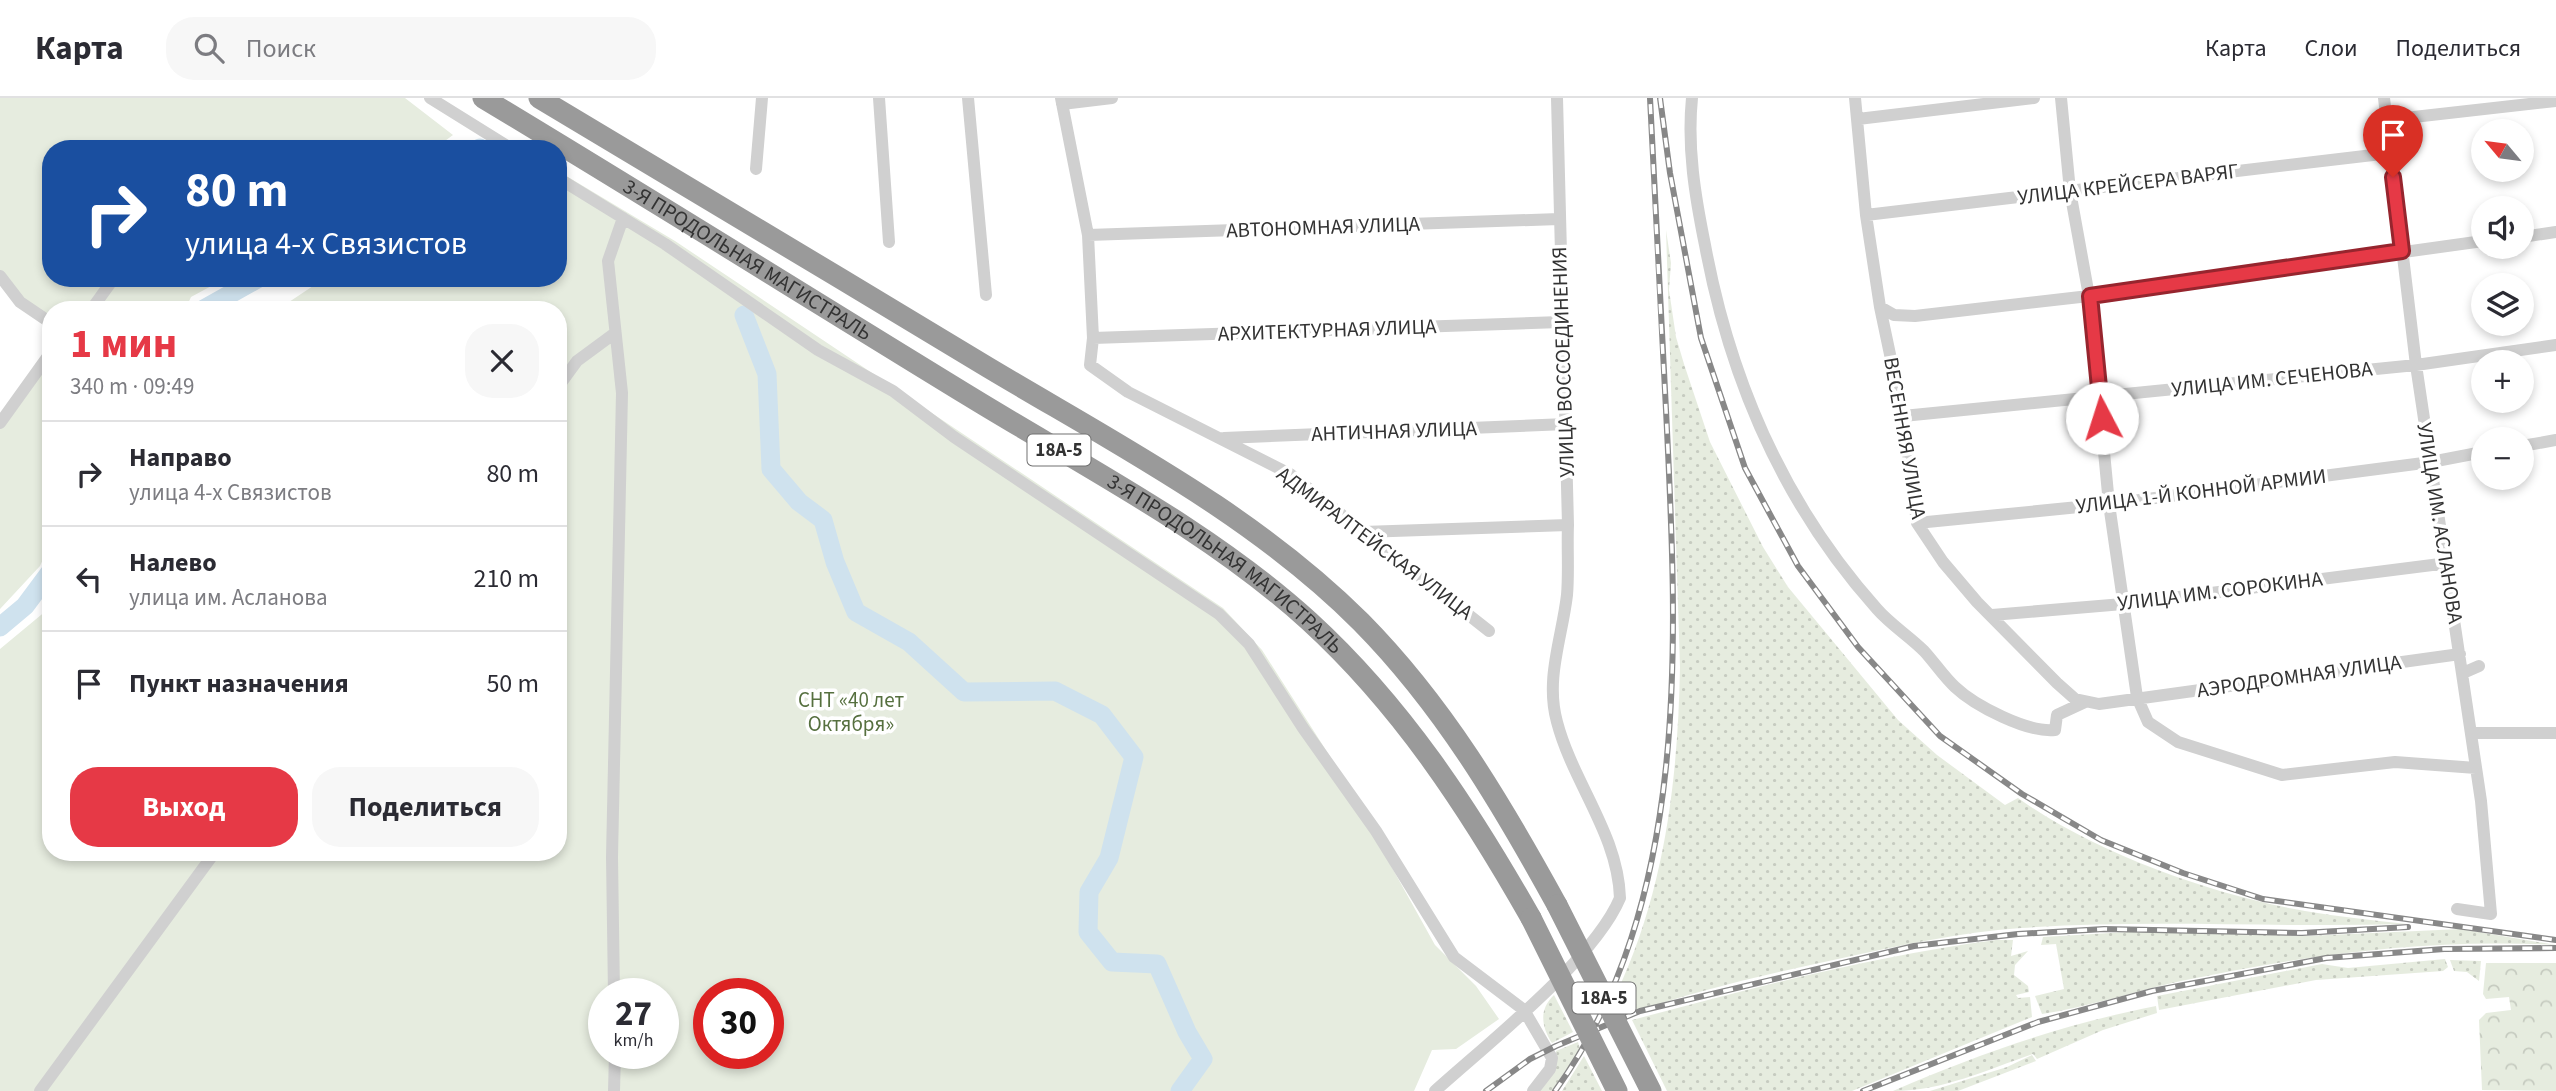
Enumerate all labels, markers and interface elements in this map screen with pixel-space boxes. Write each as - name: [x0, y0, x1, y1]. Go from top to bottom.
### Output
- search box: [166, 17, 656, 80]
- text: Карта: [35, 25, 124, 72]
- icon: search: [190, 29, 228, 67]
- text: Поиск: [246, 30, 316, 67]
- text: Карта: [2205, 31, 2267, 66]
- text: Слои: [2305, 31, 2358, 66]
- text: Поделиться: [2396, 31, 2521, 66]
- pin: [2363, 105, 2423, 177]
- icon: arrive: [2374, 116, 2412, 154]
- north arrow: [2471, 119, 2534, 182]
- map controls: [2471, 119, 2534, 490]
- text: 80 m: [185, 156, 289, 226]
- street label: УЛИЦА КРЕЙСЕРА ВАРЯГ: [2016, 156, 2240, 212]
- icon: right: [70, 168, 161, 259]
- street label: 3-Я ПРОДОЛЬНАЯ МАГИСТРАЛЬ: [617, 172, 878, 348]
- button: sound: [2471, 196, 2534, 259]
- street label: АВТОНОМНАЯ УЛИЦА: [1226, 209, 1421, 245]
- text: улица 4-х Связистов: [185, 221, 467, 267]
- street label: УЛИЦА ВОССОЕДИНЕНИЯ: [1544, 246, 1582, 478]
- button: layers: [2471, 273, 2534, 336]
- street label: АРХИТЕКТУРНАЯ УЛИЦА: [1217, 311, 1437, 349]
- text: 1 мин: [70, 314, 177, 374]
- button: close: [465, 324, 539, 398]
- button: +: [2471, 350, 2534, 413]
- street label: УЛИЦА ИМ. СЕЧЕНОВА: [2170, 353, 2375, 404]
- street label: ВЕСЕННЯЯ УЛИЦА: [1876, 355, 1934, 522]
- text: 340 m · 09:49: [70, 370, 194, 403]
- position arrow: [2065, 381, 2139, 455]
- street label: АНТИЧНАЯ УЛИЦА: [1311, 413, 1478, 449]
- street label: УЛИЦА ИМ. АСЛАНОВА: [2409, 420, 2471, 626]
- button: −: [2471, 427, 2534, 490]
- road number: 18А-5: [1028, 434, 1090, 466]
- text: Направо: [129, 439, 232, 476]
- icon: right: [70, 455, 108, 493]
- text: 80 m: [486, 455, 539, 492]
- street label: АДМИРАЛТЕЙСКАЯ УЛИЦА: [1271, 459, 1480, 627]
- street label: УЛИЦА 1-Й КОННОЙ АРМИИ: [2074, 461, 2328, 521]
- street label: 3-Я ПРОДОЛЬНАЯ МАГИСТРАЛЬ: [1102, 466, 1350, 661]
- text: улица 4-х Связистов: [129, 476, 332, 509]
- text: Налево: [129, 544, 217, 581]
- icon: left: [70, 560, 108, 598]
- text: 210 m: [473, 560, 539, 597]
- street label: УЛИЦА ИМ. СОРОКИНА: [2116, 563, 2325, 618]
- text: улица им. Асланова: [129, 581, 328, 614]
- street label: АЭРОДРОМНАЯ УЛИЦА: [2195, 647, 2404, 705]
- icon: arrive: [70, 665, 108, 703]
- text: Пункт назначения: [129, 665, 349, 702]
- text: 50 m: [486, 665, 539, 702]
- park label: СНТ «40 лет Октября»: [798, 685, 904, 739]
- button: Выход: [70, 767, 298, 847]
- button: Поделиться: [312, 767, 539, 847]
- speed limit sign: 30: [693, 978, 784, 1069]
- road number: 18А-5: [1572, 983, 1636, 1014]
- text: 27: [615, 989, 652, 1039]
- text: km/h: [614, 1028, 653, 1053]

